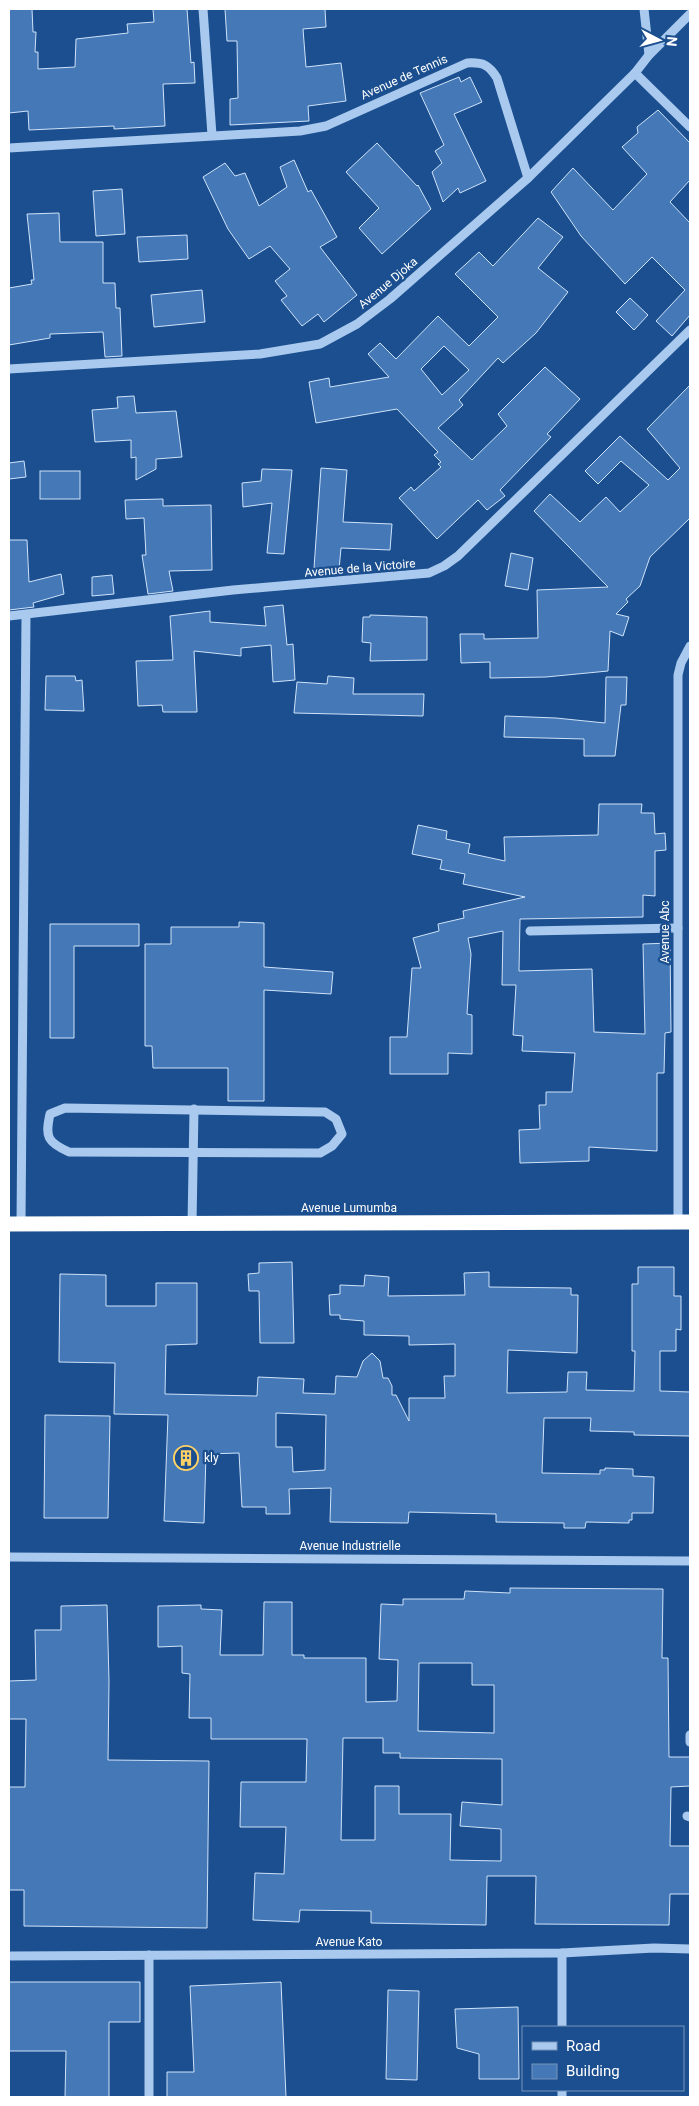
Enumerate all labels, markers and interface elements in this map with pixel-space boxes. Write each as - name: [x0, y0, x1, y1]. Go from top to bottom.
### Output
- north arrow: [634, 15, 684, 65]
- text: N: [663, 36, 680, 47]
- street label: Avenue de Tennis: [358, 52, 450, 102]
- street label: Avenue Djoka: [356, 254, 420, 312]
- street label: Avenue de la Victoire: [304, 556, 416, 580]
- street label: Avenue Abc: [658, 900, 672, 964]
- street label: Avenue Lumumba: [301, 1201, 397, 1215]
- building icon: kly: [173, 1445, 199, 1471]
- place label: kly: [204, 1451, 219, 1465]
- street label: Avenue Industrielle: [299, 1539, 401, 1553]
- street label: Avenue Kato: [316, 1935, 383, 1949]
- legend: [522, 2026, 684, 2091]
- text: Road: [566, 2037, 600, 2055]
- text: Building: [566, 2062, 620, 2080]

